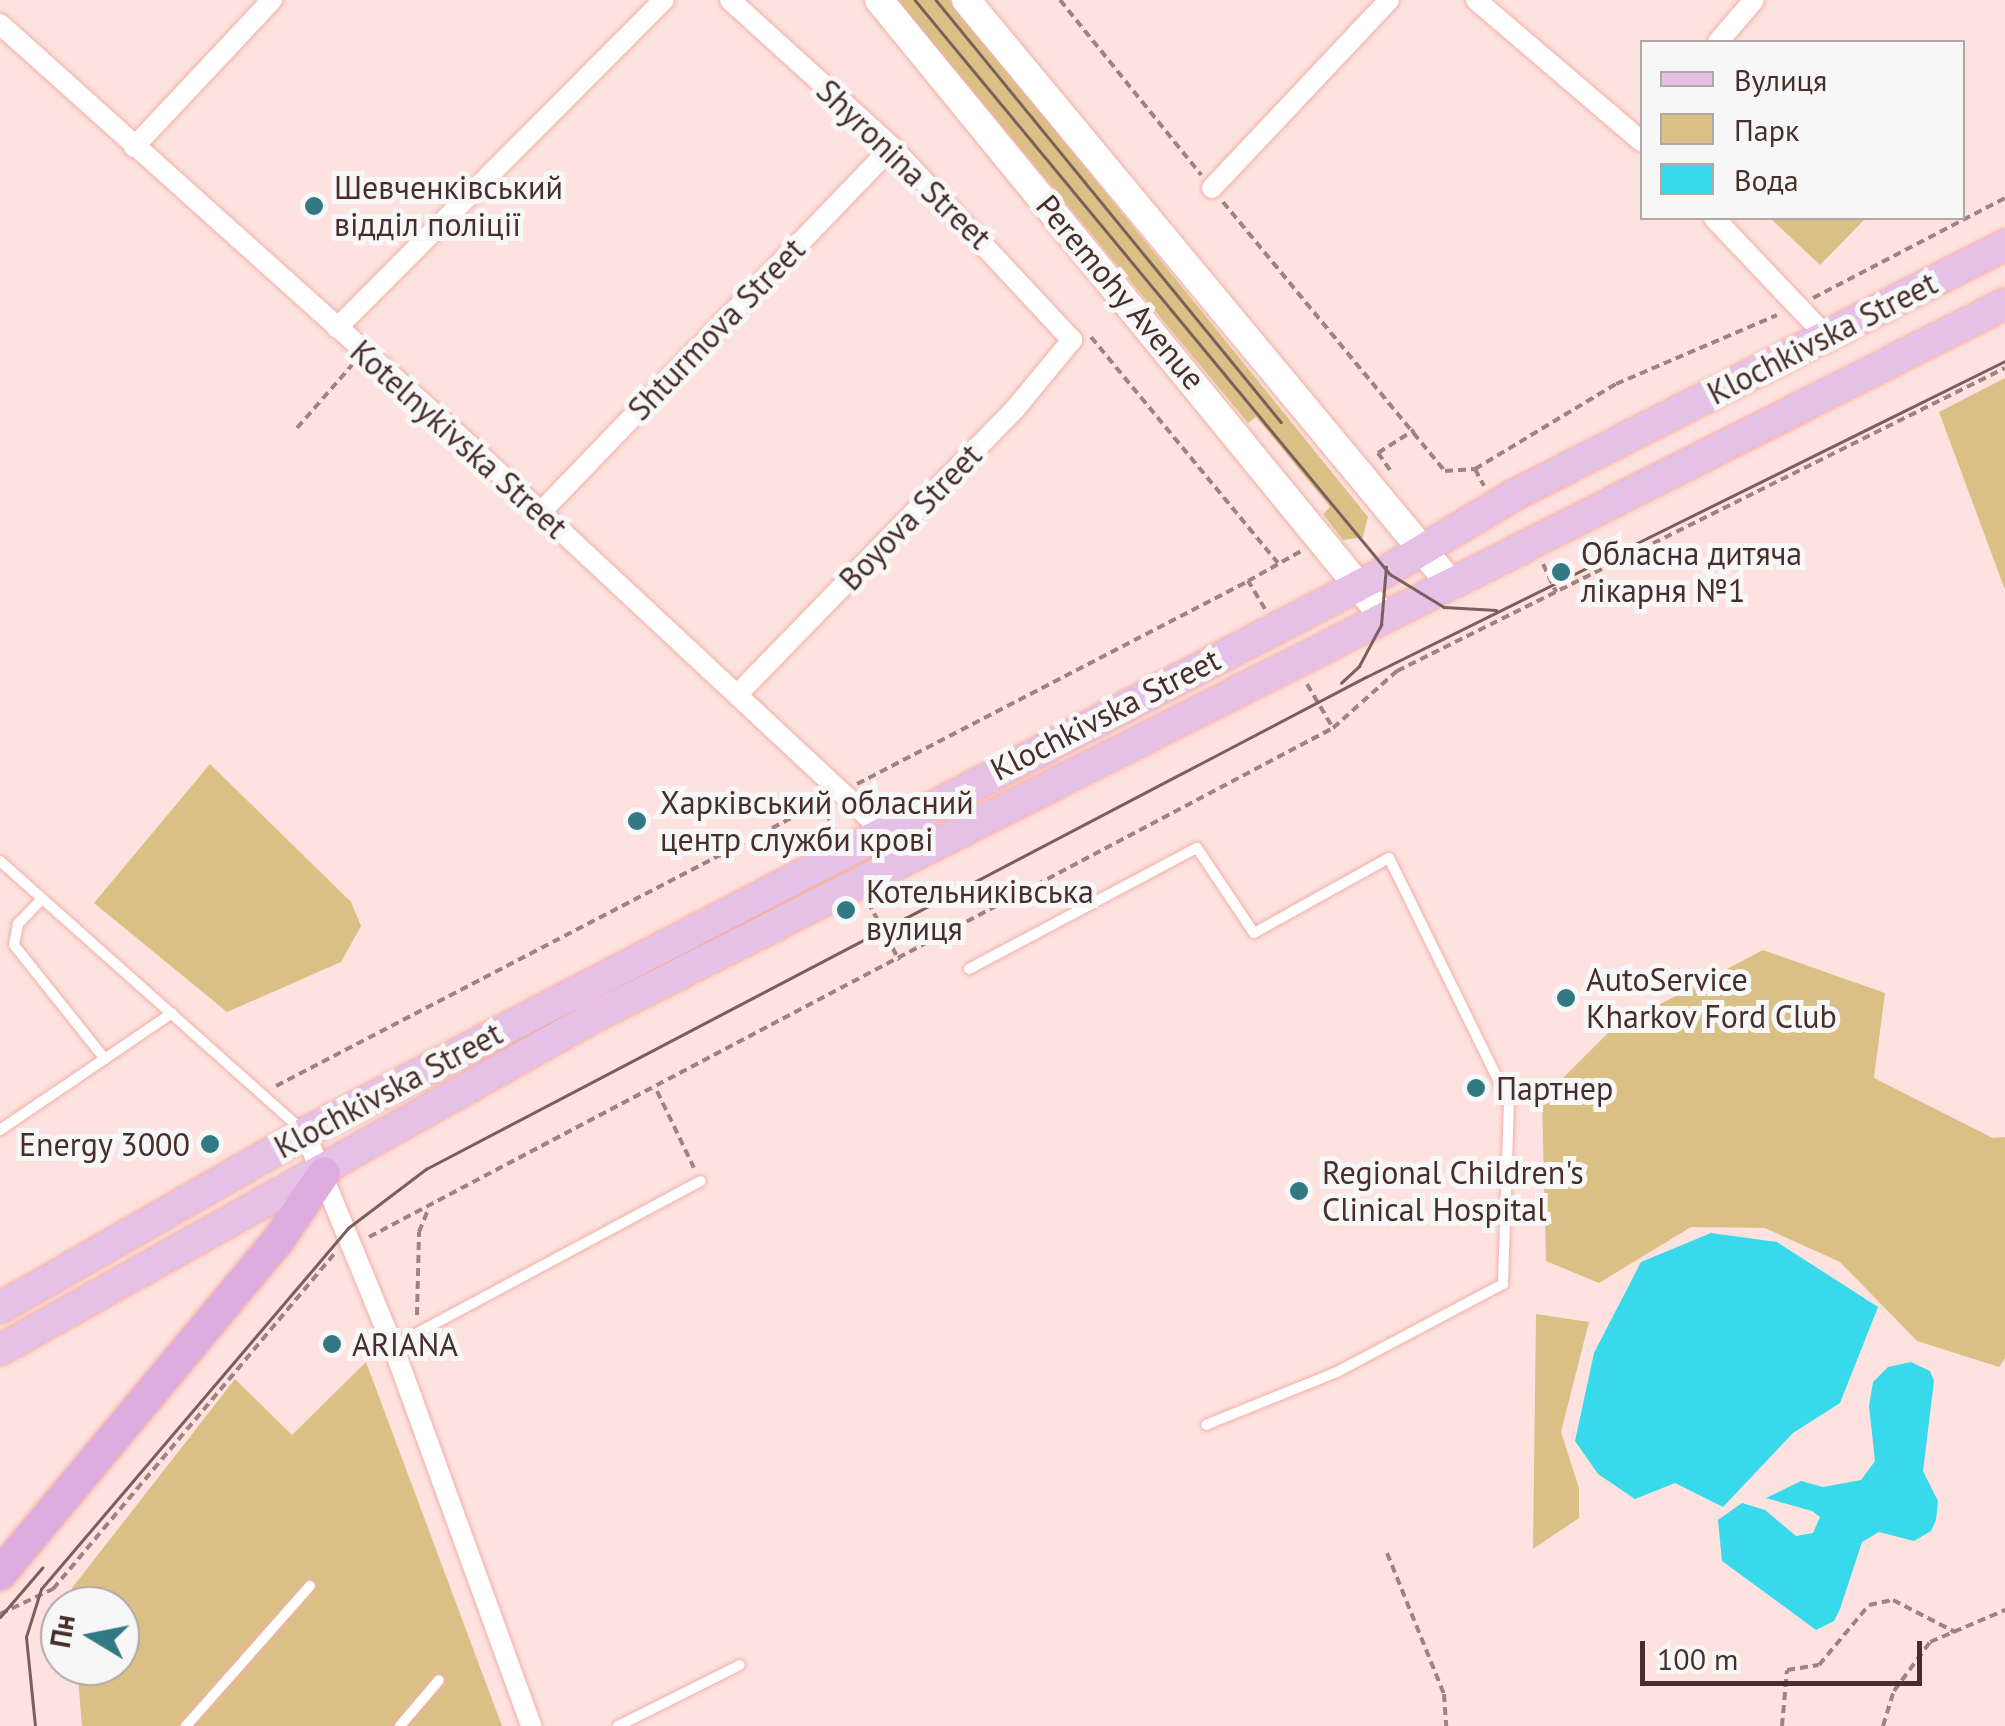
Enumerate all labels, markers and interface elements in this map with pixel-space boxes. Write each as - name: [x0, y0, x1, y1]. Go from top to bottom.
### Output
- legend: [1640, 40, 1965, 220]
- text: Вулиця: [1734, 60, 1827, 99]
- street label: Shyronina Street: [809, 71, 999, 257]
- text: Парк: [1734, 110, 1799, 149]
- text: Вода: [1734, 160, 1799, 199]
- place label: Шевченківський відділ поліції: [334, 169, 563, 244]
- street label: Peremohy Avenue: [1028, 186, 1214, 398]
- marker: Шевченківський відділ поліції: [303, 195, 325, 217]
- street label: Shturmova Street: [620, 230, 812, 428]
- street label: Klochkivska Street: [1701, 264, 1943, 412]
- street label: Kotelnykivska Street: [343, 332, 575, 546]
- street label: Boyova Street: [831, 436, 989, 598]
- place label: Обласна дитяча лікарня №1: [1581, 535, 1802, 610]
- marker: Обласна дитяча лікарня №1: [1550, 561, 1572, 583]
- street label: Klochkivska Street: [984, 640, 1226, 788]
- place label: Харківський обласний центр служби крові: [660, 784, 974, 859]
- marker: Харківський обласний центр служби крові: [624, 808, 650, 834]
- place label: Котельниківська вулиця: [866, 873, 1094, 948]
- marker: Котельниківська вулиця: [835, 899, 857, 921]
- place label: AutoService Kharkov Ford Club: [1586, 961, 1838, 1036]
- marker: AutoService Kharkov Ford Club: [1555, 987, 1577, 1009]
- street label: Klochkivska Street: [268, 1014, 508, 1166]
- place label: Партнер: [1496, 1069, 1613, 1107]
- marker: Партнер: [1465, 1077, 1487, 1099]
- place label: Energy 3000: [18, 1125, 190, 1163]
- marker: Energy 3000: [199, 1133, 221, 1155]
- place label: Regional Children's Clinical Hospital: [1322, 1154, 1584, 1229]
- marker: Regional Children's Clinical Hospital: [1286, 1178, 1312, 1204]
- place label: ARIANA: [352, 1325, 458, 1363]
- marker: ARIANA: [321, 1333, 343, 1355]
- north arrow: [40, 1586, 140, 1686]
- text: Пн: [41, 1612, 83, 1650]
- scale bar: [1645, 1621, 1928, 1683]
- text: 100 m: [1657, 1639, 1738, 1678]

